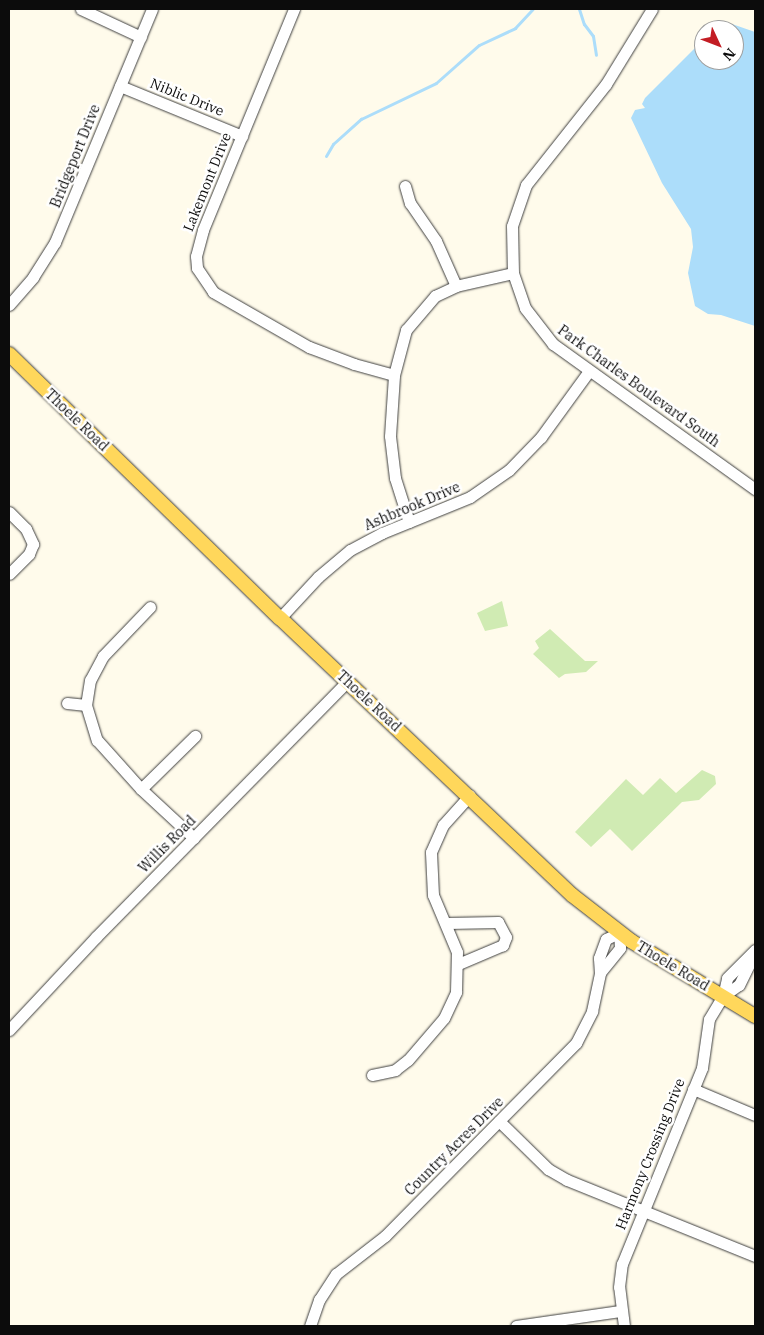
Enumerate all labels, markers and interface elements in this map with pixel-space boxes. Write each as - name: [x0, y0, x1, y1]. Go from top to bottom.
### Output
- north arrow: [694, 20, 744, 70]
- text: N: [719, 44, 740, 65]
- street label: Niblic Drive: [148, 75, 226, 119]
- street label: Bridgeport Drive: [47, 102, 103, 210]
- street label: Lakemont Drive: [180, 130, 234, 234]
- street label: Park Charles Boulevard South: [555, 322, 723, 450]
- street label: Thoele Road: [42, 386, 112, 454]
- street label: Ashbrook Drive: [362, 478, 462, 534]
- street label: Thoele Road: [333, 667, 405, 735]
- street label: Willis Road: [135, 812, 199, 876]
- street label: Thoele Road: [634, 938, 712, 994]
- street label: Harmony Crossing Drive: [612, 1076, 688, 1232]
- street label: Country Acres Drive: [401, 1093, 507, 1199]

